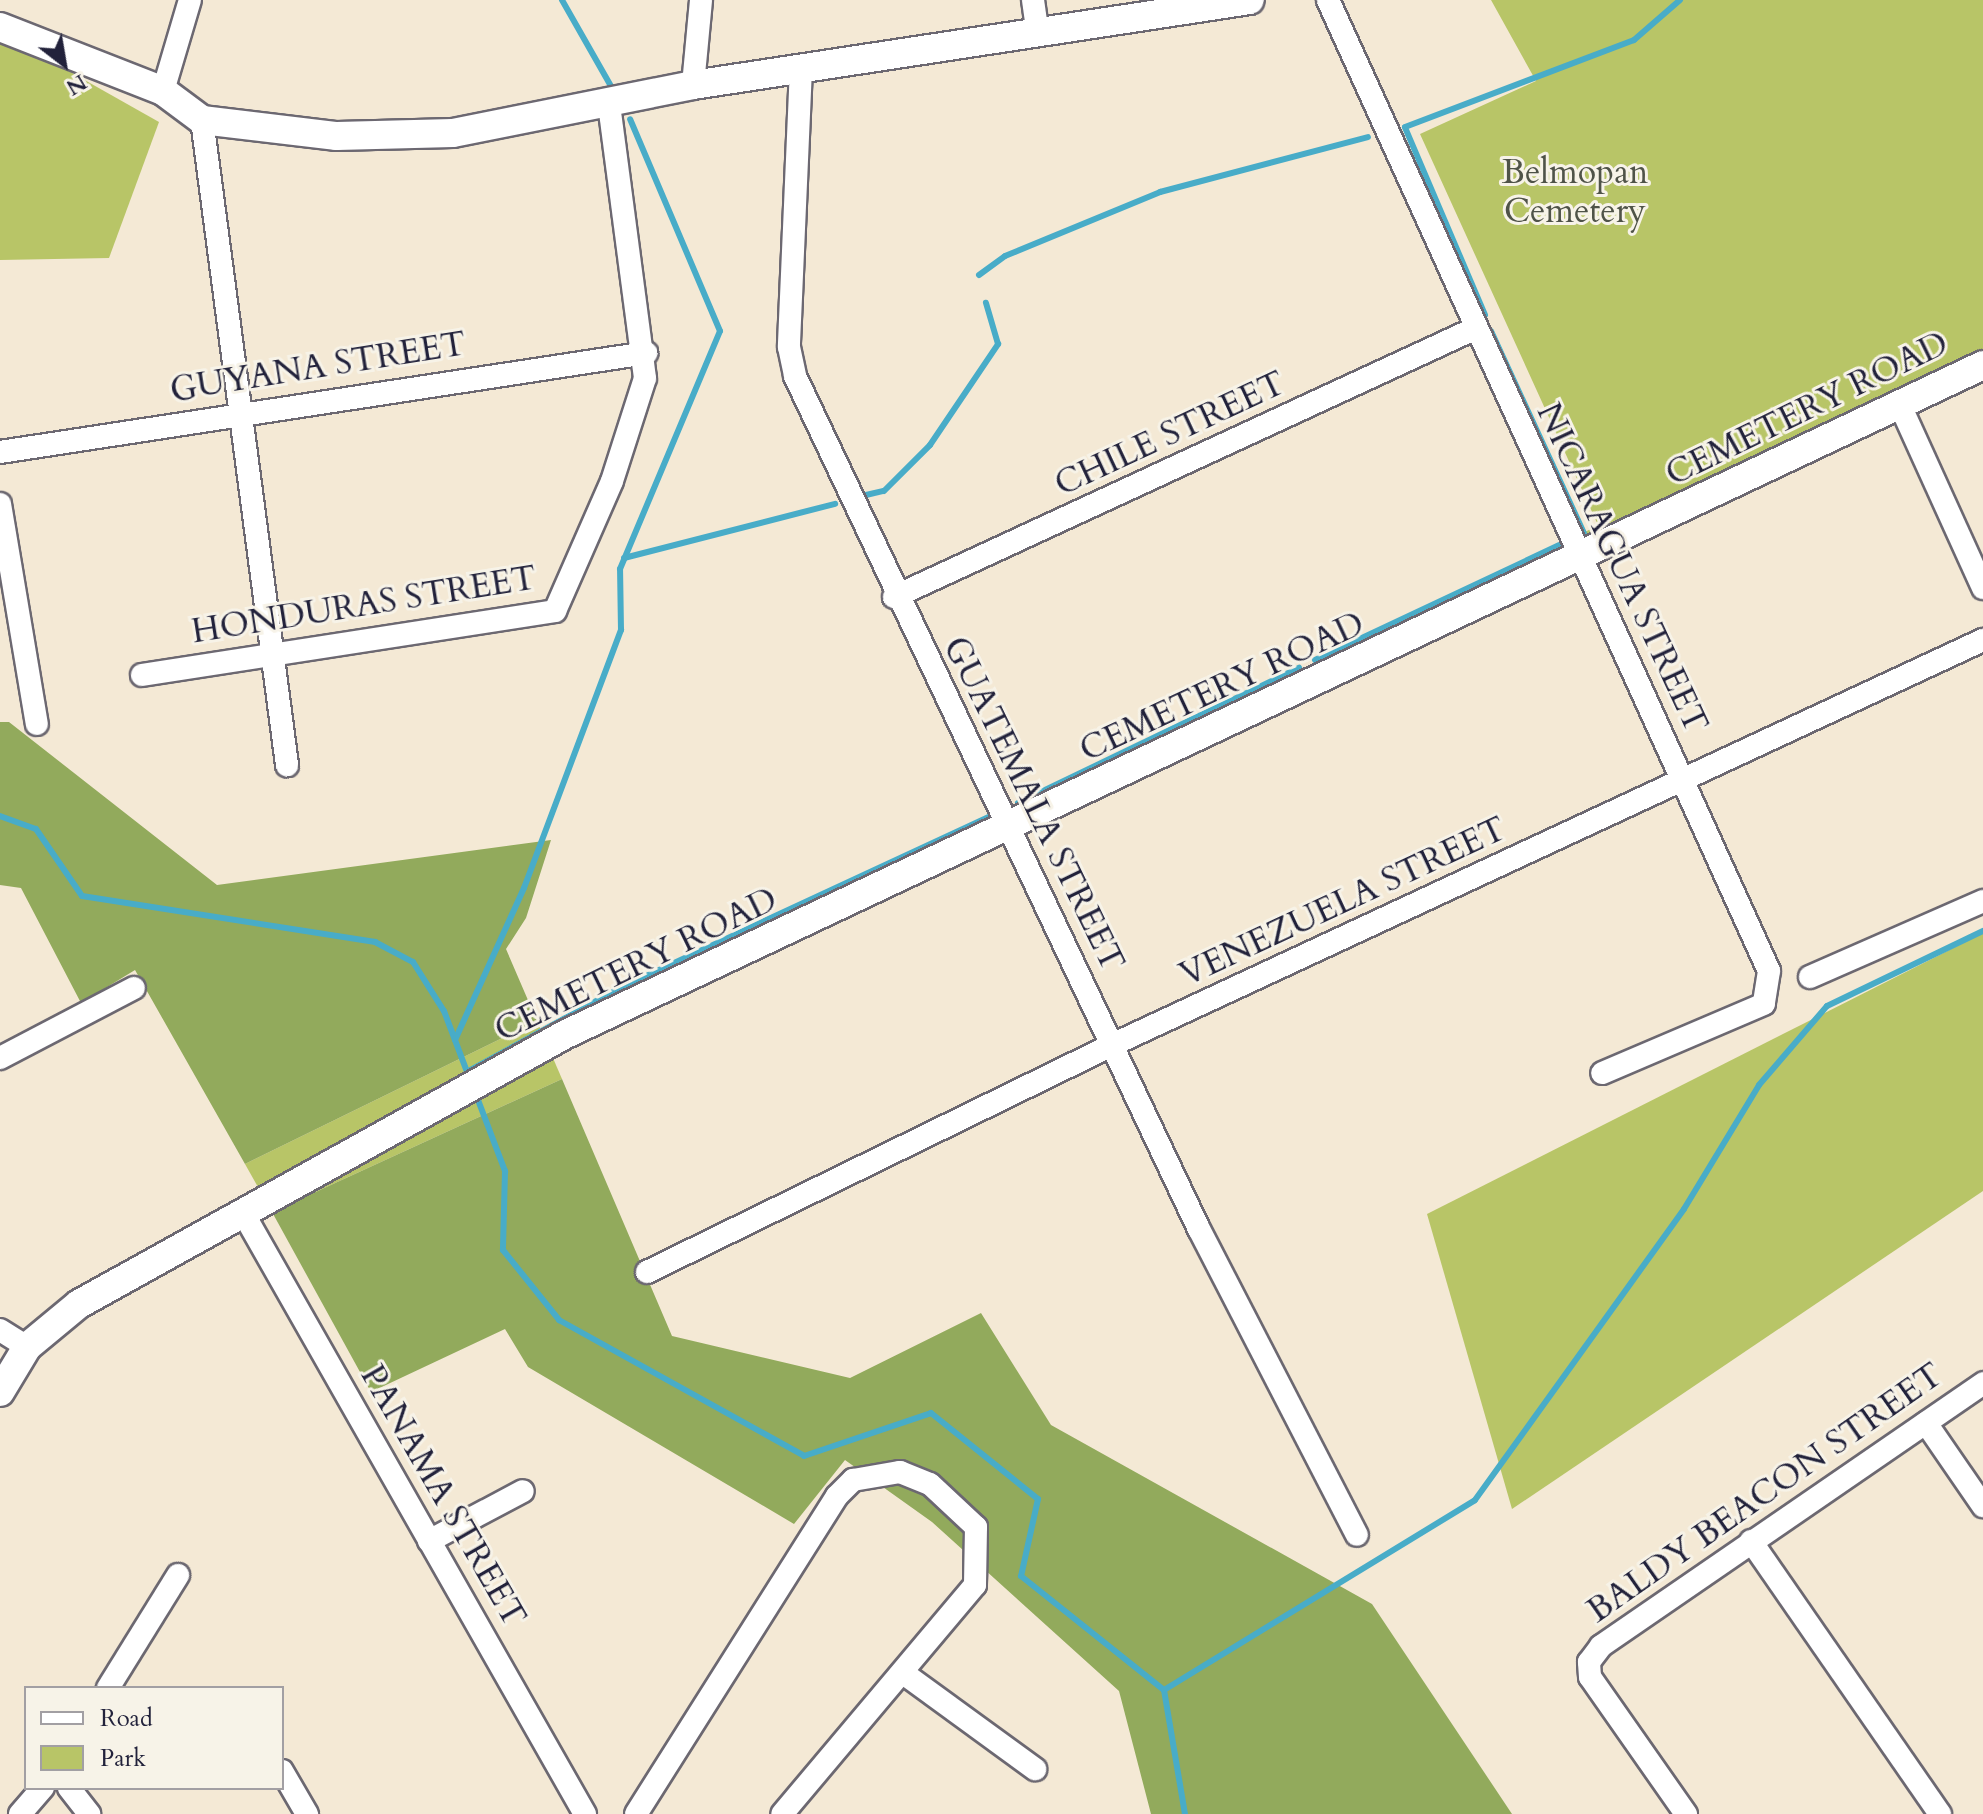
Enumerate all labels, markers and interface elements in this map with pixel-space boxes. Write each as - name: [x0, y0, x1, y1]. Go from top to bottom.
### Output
- north arrow: [24, 24, 104, 104]
- text: N: [60, 67, 92, 102]
- park label: Belmopan Cemetery: [1502, 152, 1648, 232]
- street label: GUYANA STREET: [167, 323, 469, 411]
- street label: CEMETERY ROAD: [1659, 323, 1955, 495]
- street label: CHILE STREET: [1048, 363, 1292, 505]
- street label: NICARAGUA STREET: [1528, 397, 1716, 739]
- street label: HONDURAS STREET: [189, 558, 539, 652]
- street label: CEMETERY ROAD: [1073, 603, 1371, 771]
- street label: GUATEMALA STREET: [935, 630, 1133, 978]
- street label: VENEZUELA STREET: [1173, 808, 1513, 996]
- street label: CEMETERY ROAD: [488, 879, 784, 1051]
- street label: BALDY BEACON STREET: [1580, 1355, 1950, 1631]
- street label: PANAMA STREET: [352, 1358, 534, 1634]
- legend: [24, 1686, 284, 1790]
- text: Road: [100, 1702, 153, 1735]
- text: Park: [100, 1742, 146, 1775]

